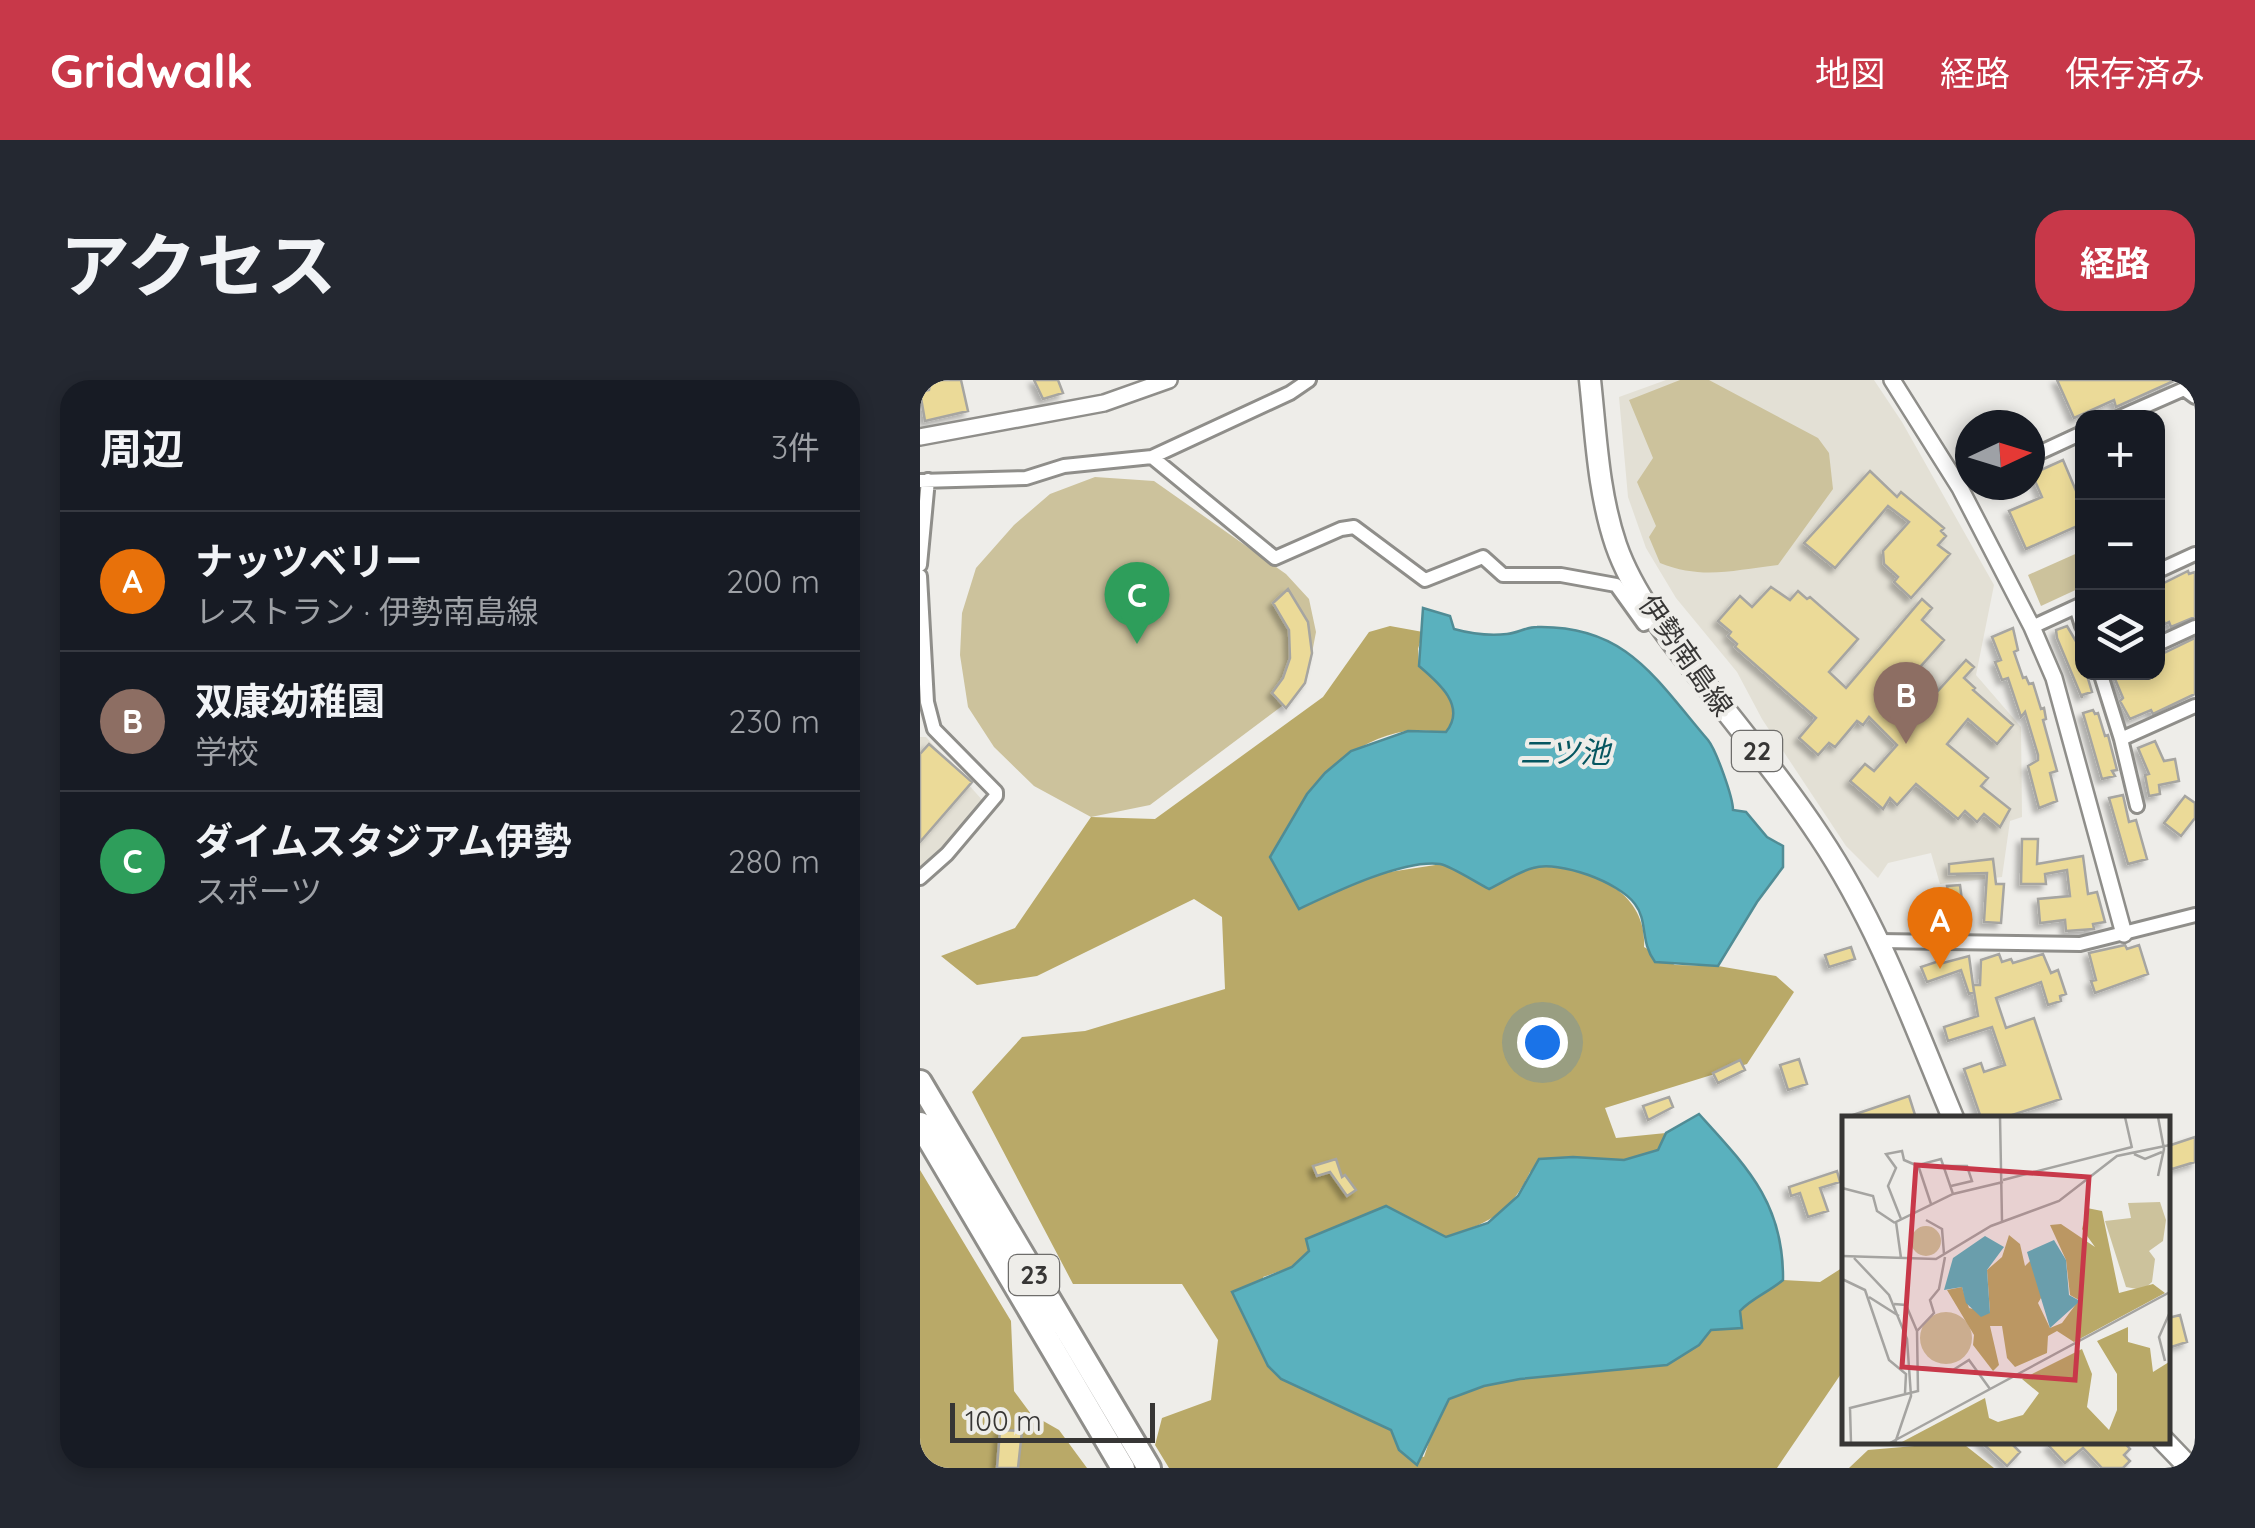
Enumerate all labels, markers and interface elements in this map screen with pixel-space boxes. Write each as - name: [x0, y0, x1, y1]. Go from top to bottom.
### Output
- text: Gridwalk: [50, 40, 253, 100]
- text: 地図: [1815, 51, 1885, 95]
- text: 経路: [1940, 51, 2010, 95]
- text: 保存済み: [2065, 51, 2205, 95]
- button: 経路: [2035, 210, 2195, 311]
- text: アクセス: [60, 221, 337, 309]
- north arrow: [1955, 410, 2045, 500]
- map controls: [2075, 410, 2165, 680]
- button: +: [2075, 410, 2165, 500]
- text: 周辺: [100, 422, 184, 475]
- text: 3件: [771, 427, 820, 467]
- button: −: [2075, 500, 2165, 590]
- text: ナッツベリー: [195, 537, 423, 585]
- text: A: [122, 561, 143, 601]
- text: 200 m: [726, 561, 820, 601]
- pin: C: [1104, 562, 1170, 644]
- street label: 伊勢南島線: [1632, 587, 1741, 722]
- button: layers: [2075, 590, 2165, 680]
- text: レストラン · 伊勢南島線: [195, 591, 539, 631]
- pin: B: [1874, 662, 1938, 744]
- text: 双康幼稚園: [195, 677, 385, 725]
- text: B: [122, 701, 143, 741]
- text: 230 m: [729, 701, 820, 741]
- text: 学校: [195, 731, 259, 771]
- road number: 22: [1732, 731, 1782, 771]
- water label: 二ツ池: [1520, 733, 1613, 771]
- text: ダイムスタジアム伊勢: [195, 817, 572, 865]
- text: C: [122, 841, 143, 881]
- text: 280 m: [728, 841, 820, 881]
- text: スポーツ: [195, 871, 322, 911]
- pin: A: [1908, 886, 1972, 969]
- your location: [1517, 1017, 1568, 1068]
- inset map: [1842, 1116, 2170, 1443]
- road number: 23: [1009, 1255, 1059, 1295]
- scale bar: [950, 1398, 1155, 1442]
- text: 100 m: [965, 1403, 1042, 1438]

